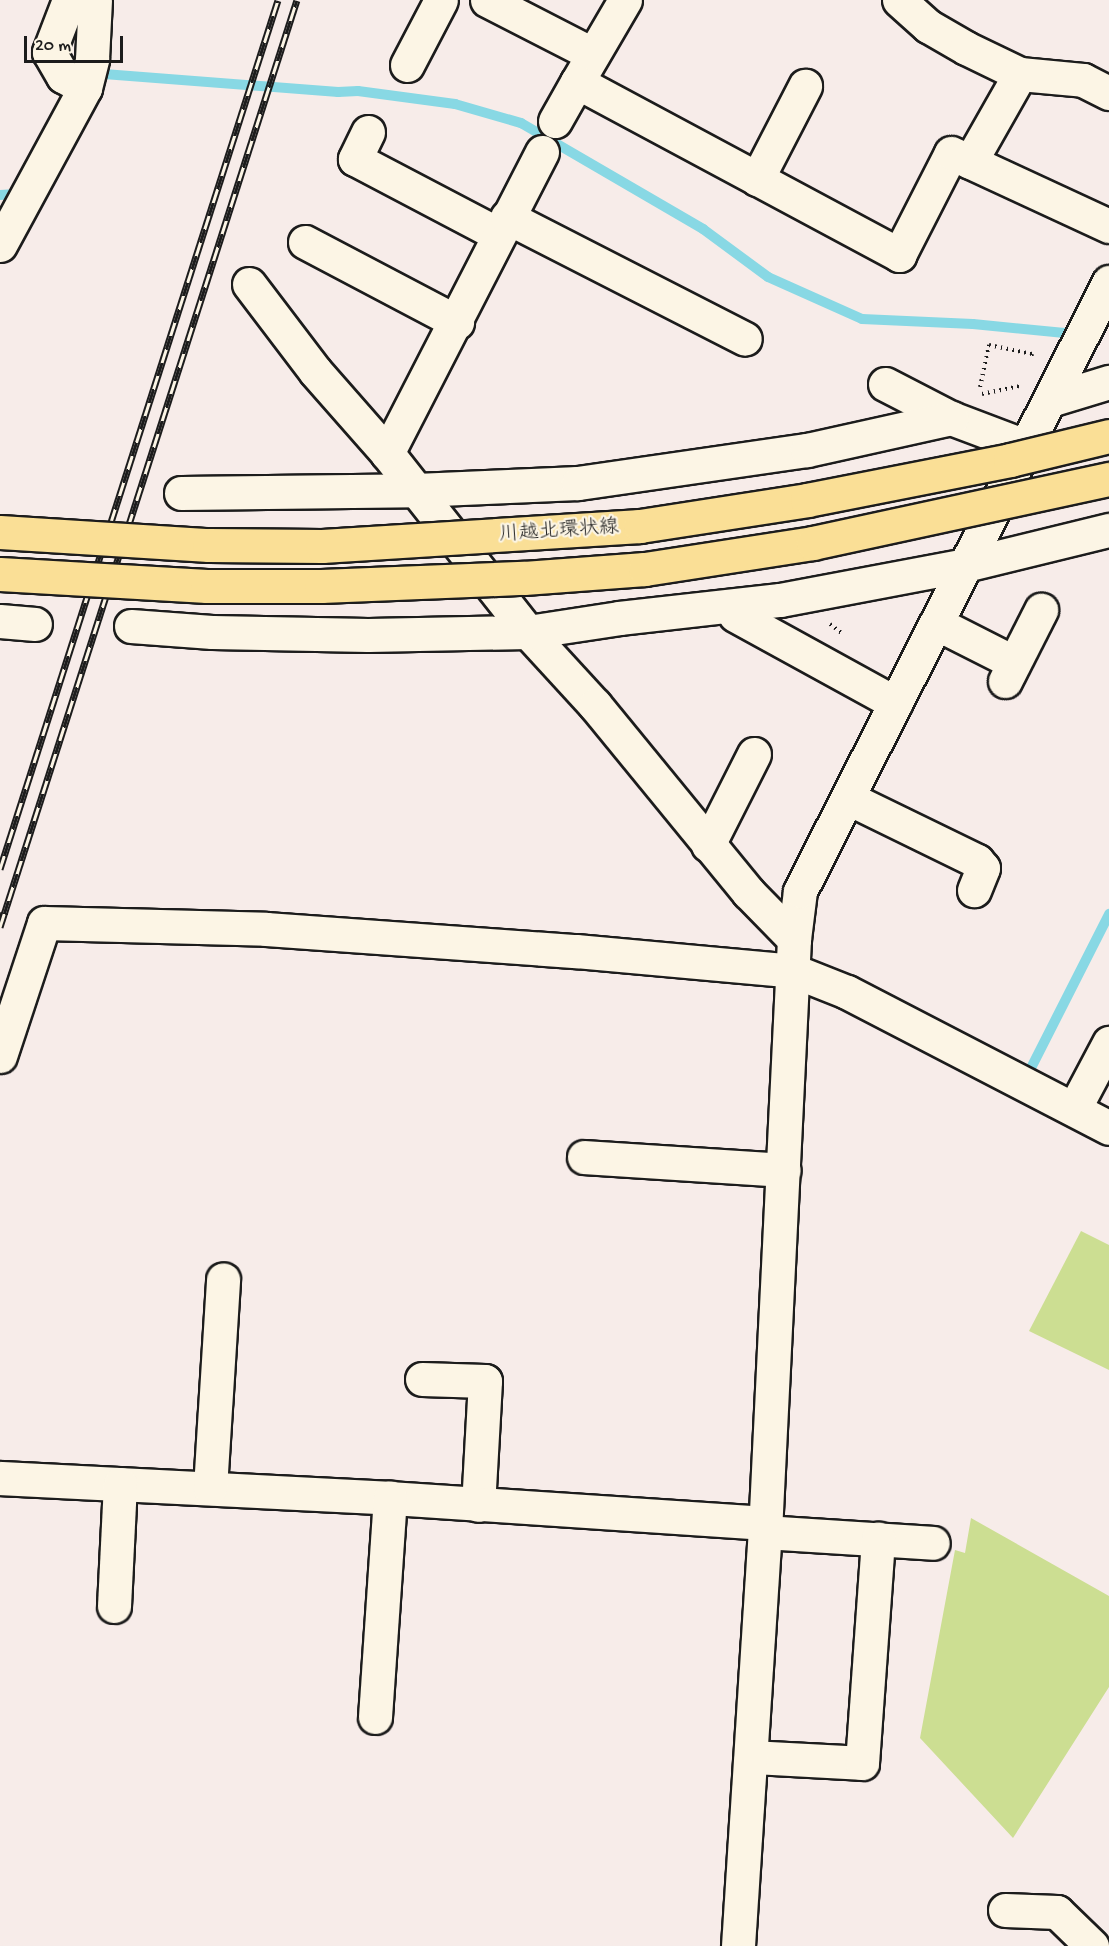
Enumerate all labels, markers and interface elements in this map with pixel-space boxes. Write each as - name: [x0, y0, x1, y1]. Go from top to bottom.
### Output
- scale bar: [27, 24, 126, 62]
- text: 20 m: [35, 36, 71, 57]
- street label: 川越北環状線: [498, 516, 620, 548]

